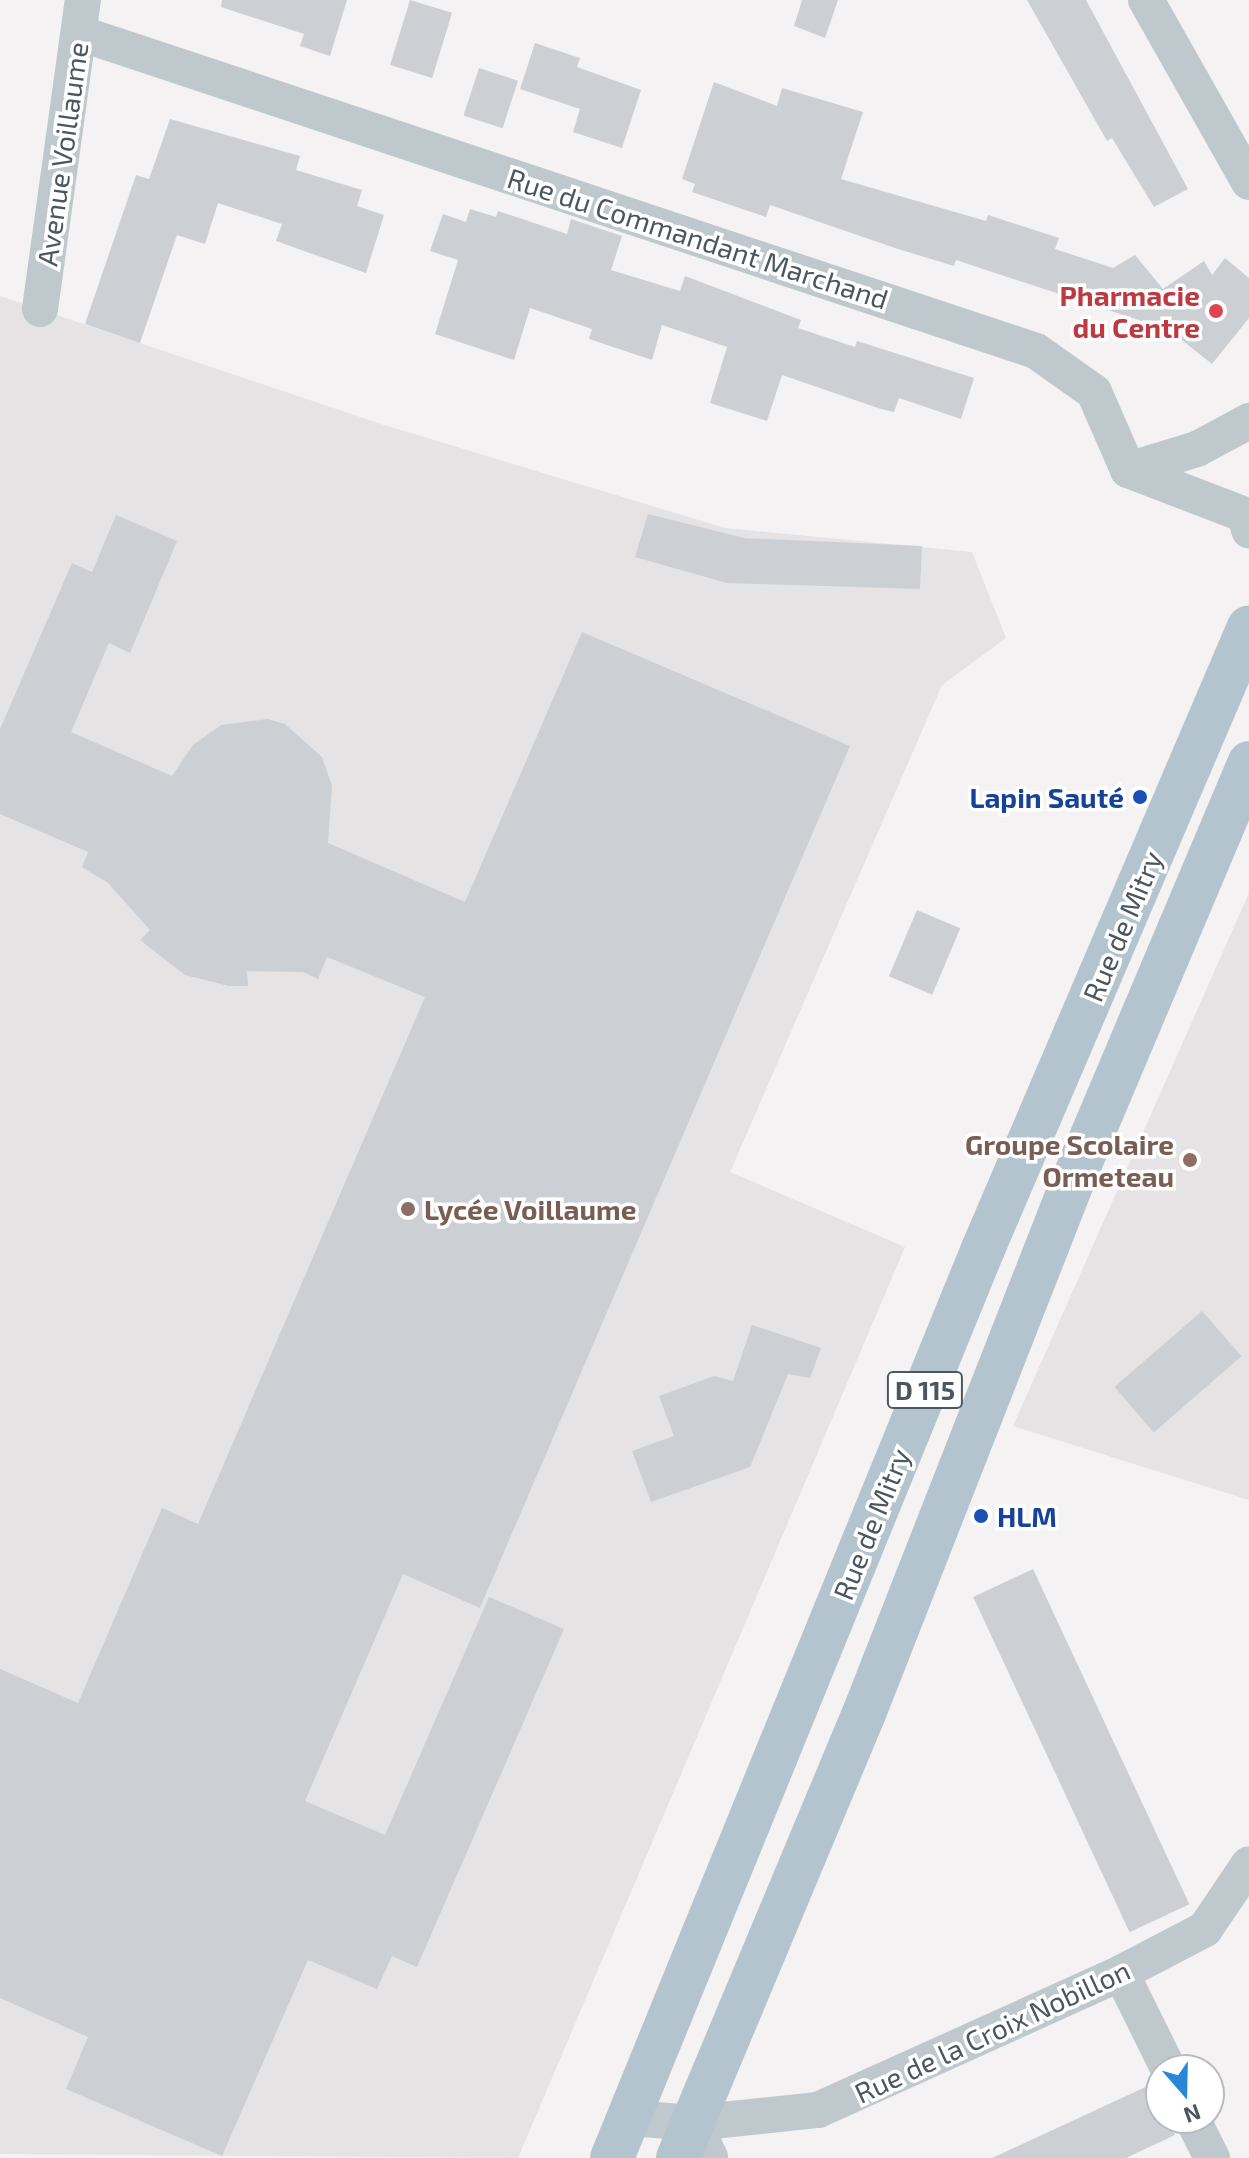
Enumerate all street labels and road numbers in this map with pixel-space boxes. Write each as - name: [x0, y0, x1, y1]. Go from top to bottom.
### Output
- street label: Avenue Voillaume: [30, 40, 94, 268]
- street label: Rue du Commandant Marchand: [503, 160, 893, 316]
- street label: Rue de Mitry: [1075, 846, 1169, 1006]
- road number: D 115: [885, 1368, 965, 1412]
- street label: Rue de Mitry: [825, 1443, 917, 1605]
- street label: Rue de la Croix Nobillon: [849, 1952, 1135, 2110]

